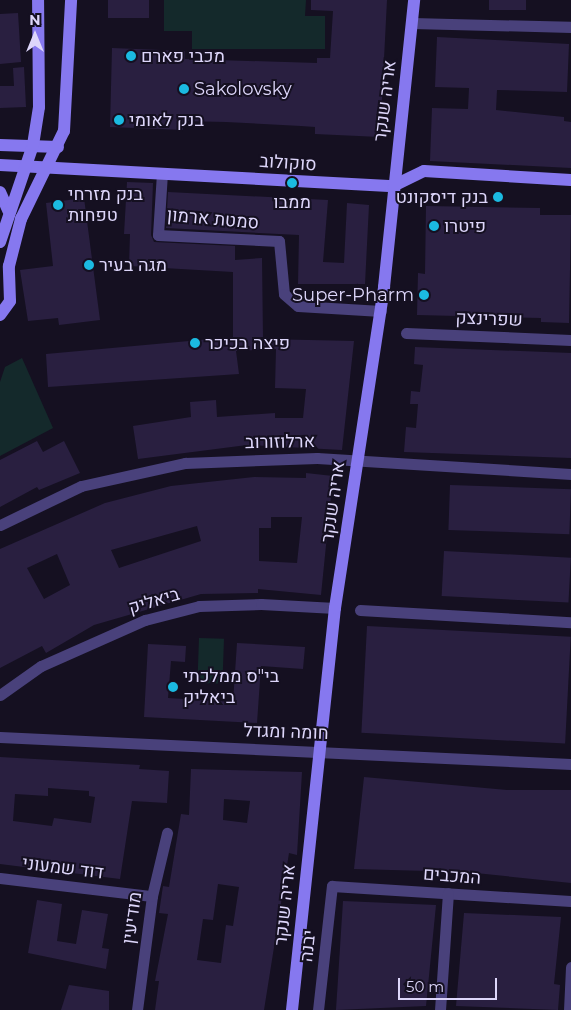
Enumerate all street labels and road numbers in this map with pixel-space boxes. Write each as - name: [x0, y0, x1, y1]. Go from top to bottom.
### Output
- street label: אריה שנקר: [369, 59, 401, 143]
- street label: סוקולוב: [259, 150, 317, 176]
- street label: סמטת ארמון: [166, 204, 260, 234]
- street label: שפרינצק: [455, 307, 523, 331]
- street label: ארלוזורוב: [245, 431, 315, 453]
- street label: אריה שנקר: [317, 460, 349, 544]
- street label: ביאליק: [126, 583, 182, 619]
- street label: חומה ומגדל: [243, 720, 329, 744]
- street label: דוד שמעוני: [21, 852, 105, 884]
- street label: אריה שנקר: [270, 863, 300, 947]
- street label: המכבים: [422, 863, 482, 889]
- street label: מודיעין: [118, 890, 146, 946]
- street label: יבנה: [296, 929, 320, 963]

